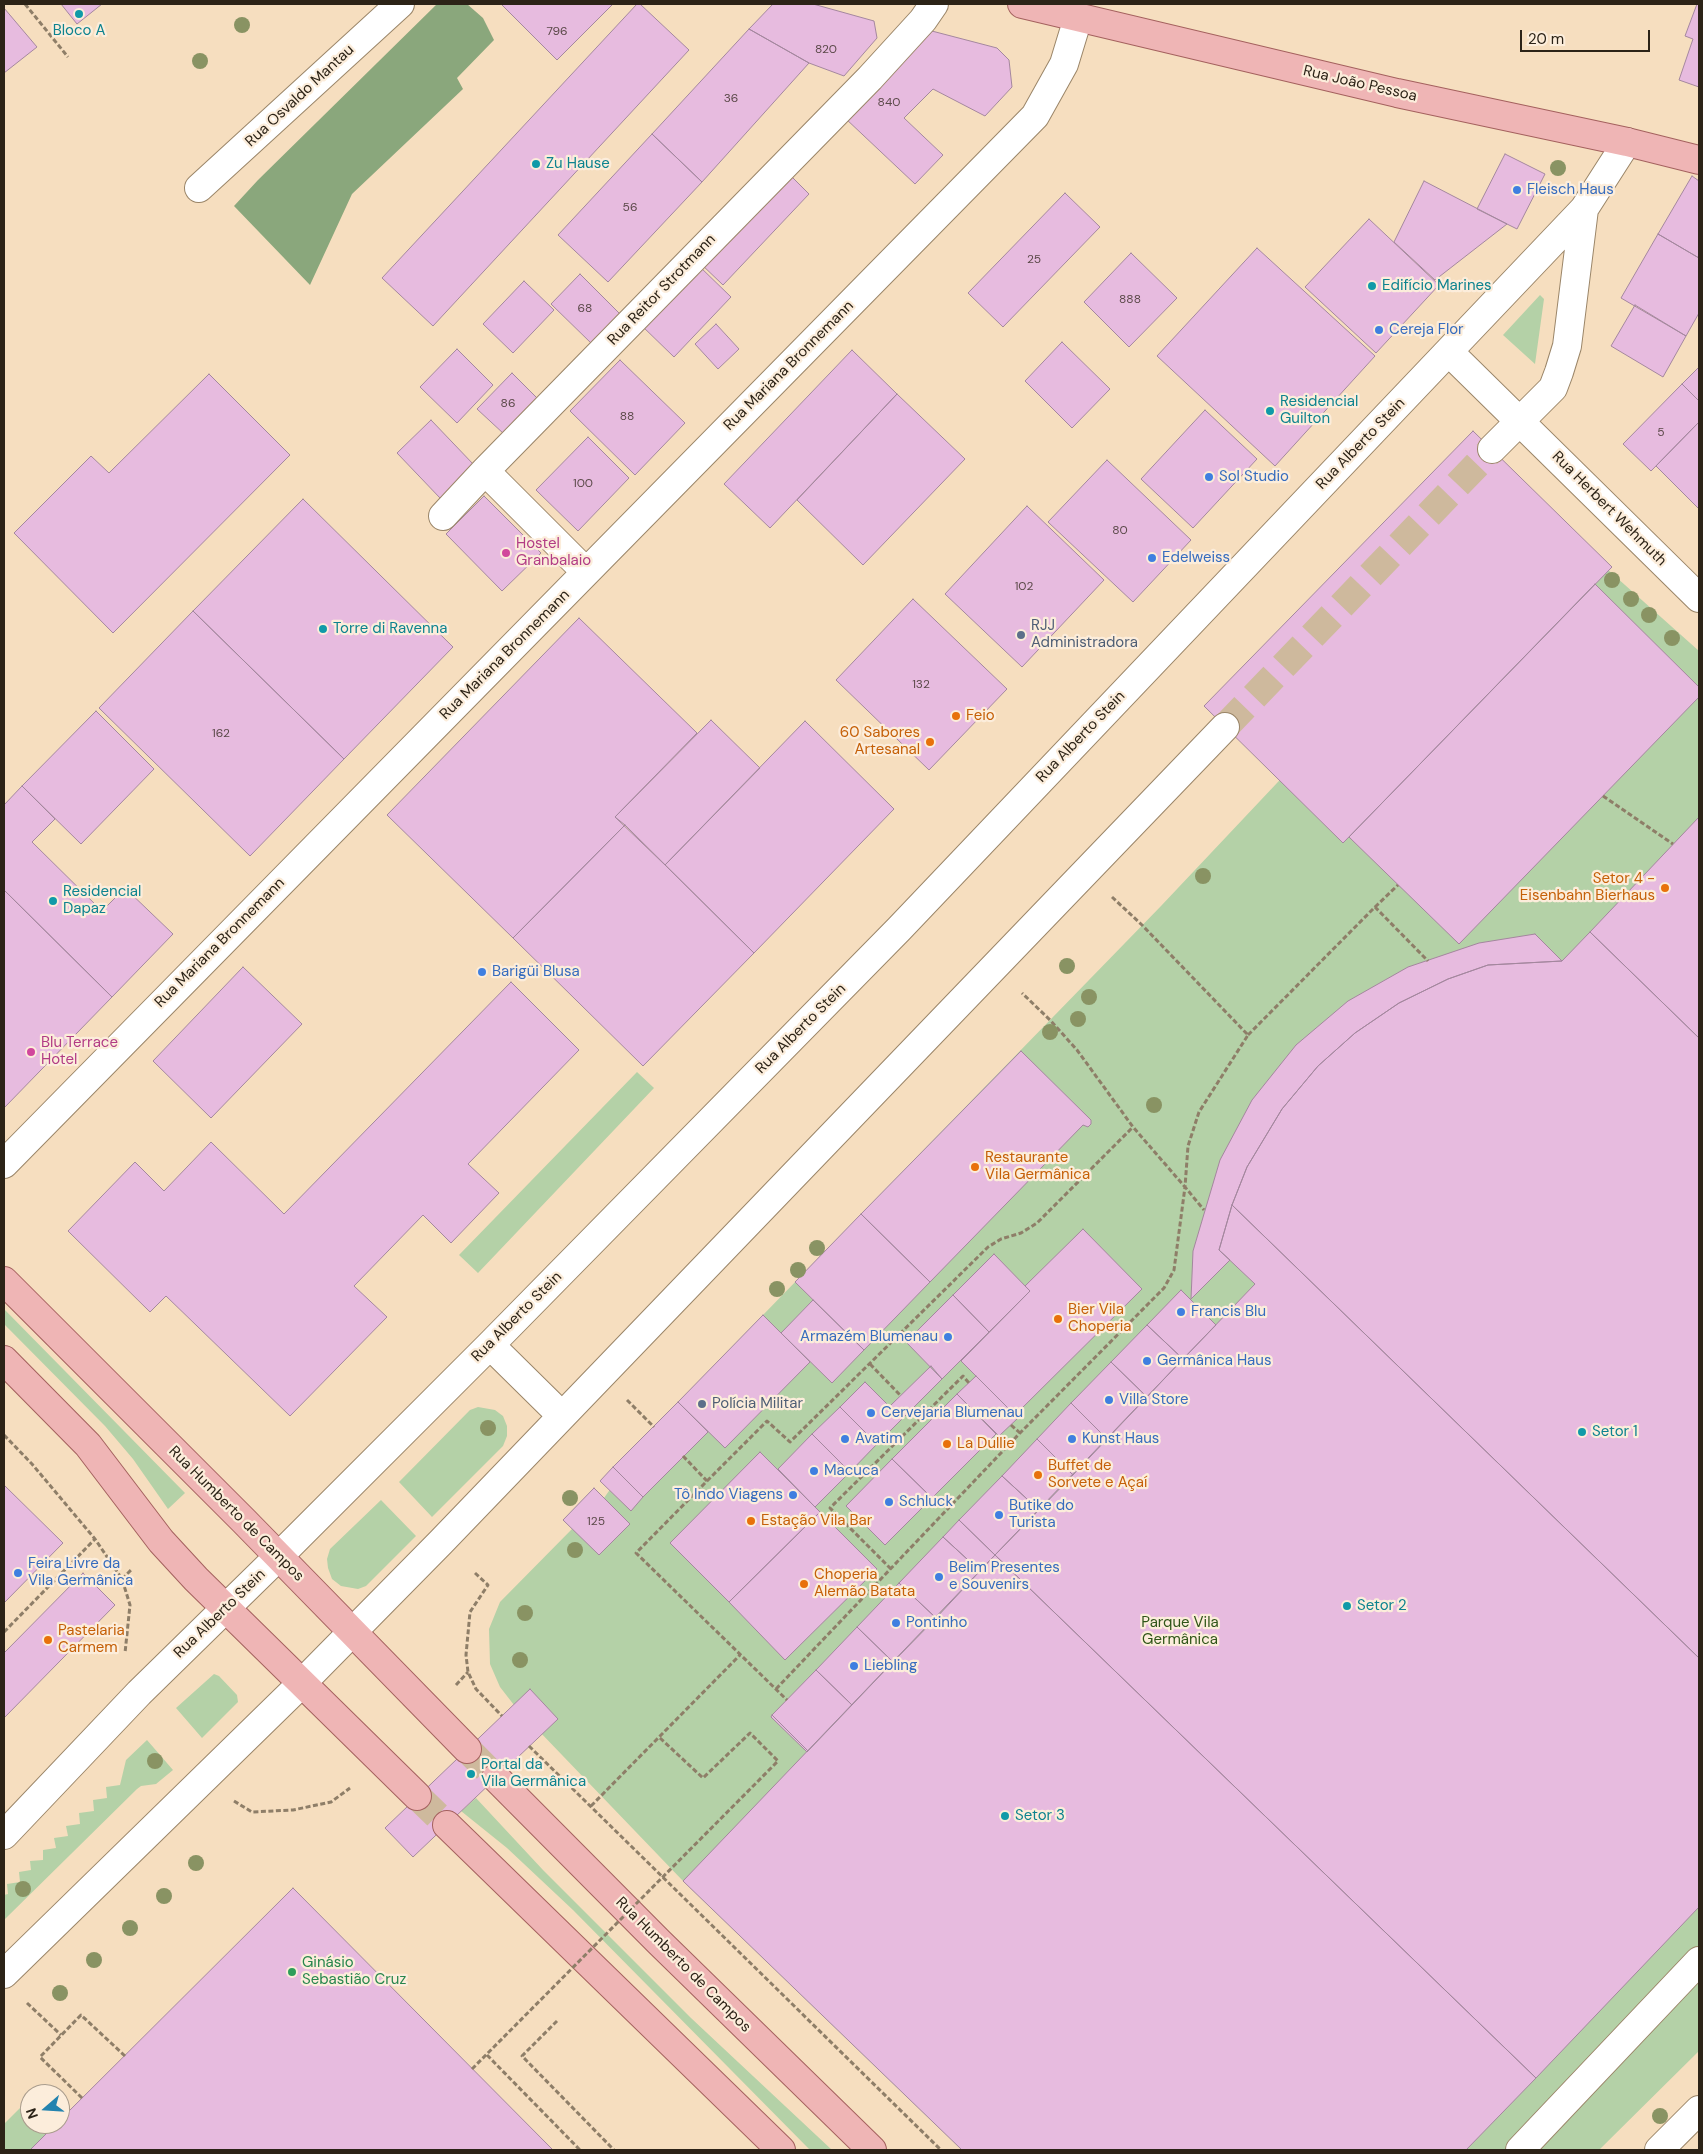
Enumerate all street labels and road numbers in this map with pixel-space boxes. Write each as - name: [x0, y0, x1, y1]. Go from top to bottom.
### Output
- street label: Rua Osvaldo Mantau: [242, 41, 358, 151]
- street label: Rua João Pessoa: [1301, 62, 1419, 106]
- street label: Rua Reitor Strotmann: [604, 231, 720, 349]
- street label: Rua Mariana Bronnemann: [720, 297, 858, 435]
- street label: Rua Alberto Stein: [1313, 395, 1409, 493]
- street label: Rua Herbert Wehmuth: [1548, 448, 1670, 570]
- street label: Rua Mariana Bronnemann: [436, 586, 574, 724]
- street label: Rua Alberto Stein: [1033, 688, 1129, 786]
- street label: Rua Mariana Bronnemann: [151, 874, 289, 1012]
- street label: Rua Alberto Stein: [752, 980, 850, 1078]
- street label: Rua Alberto Stein: [468, 1268, 566, 1366]
- street label: Rua Humberto de Campos: [165, 1443, 307, 1585]
- street label: Rua Alberto Stein: [171, 1566, 269, 1662]
- street label: Rua Humberto de Campos: [612, 1894, 754, 2036]

